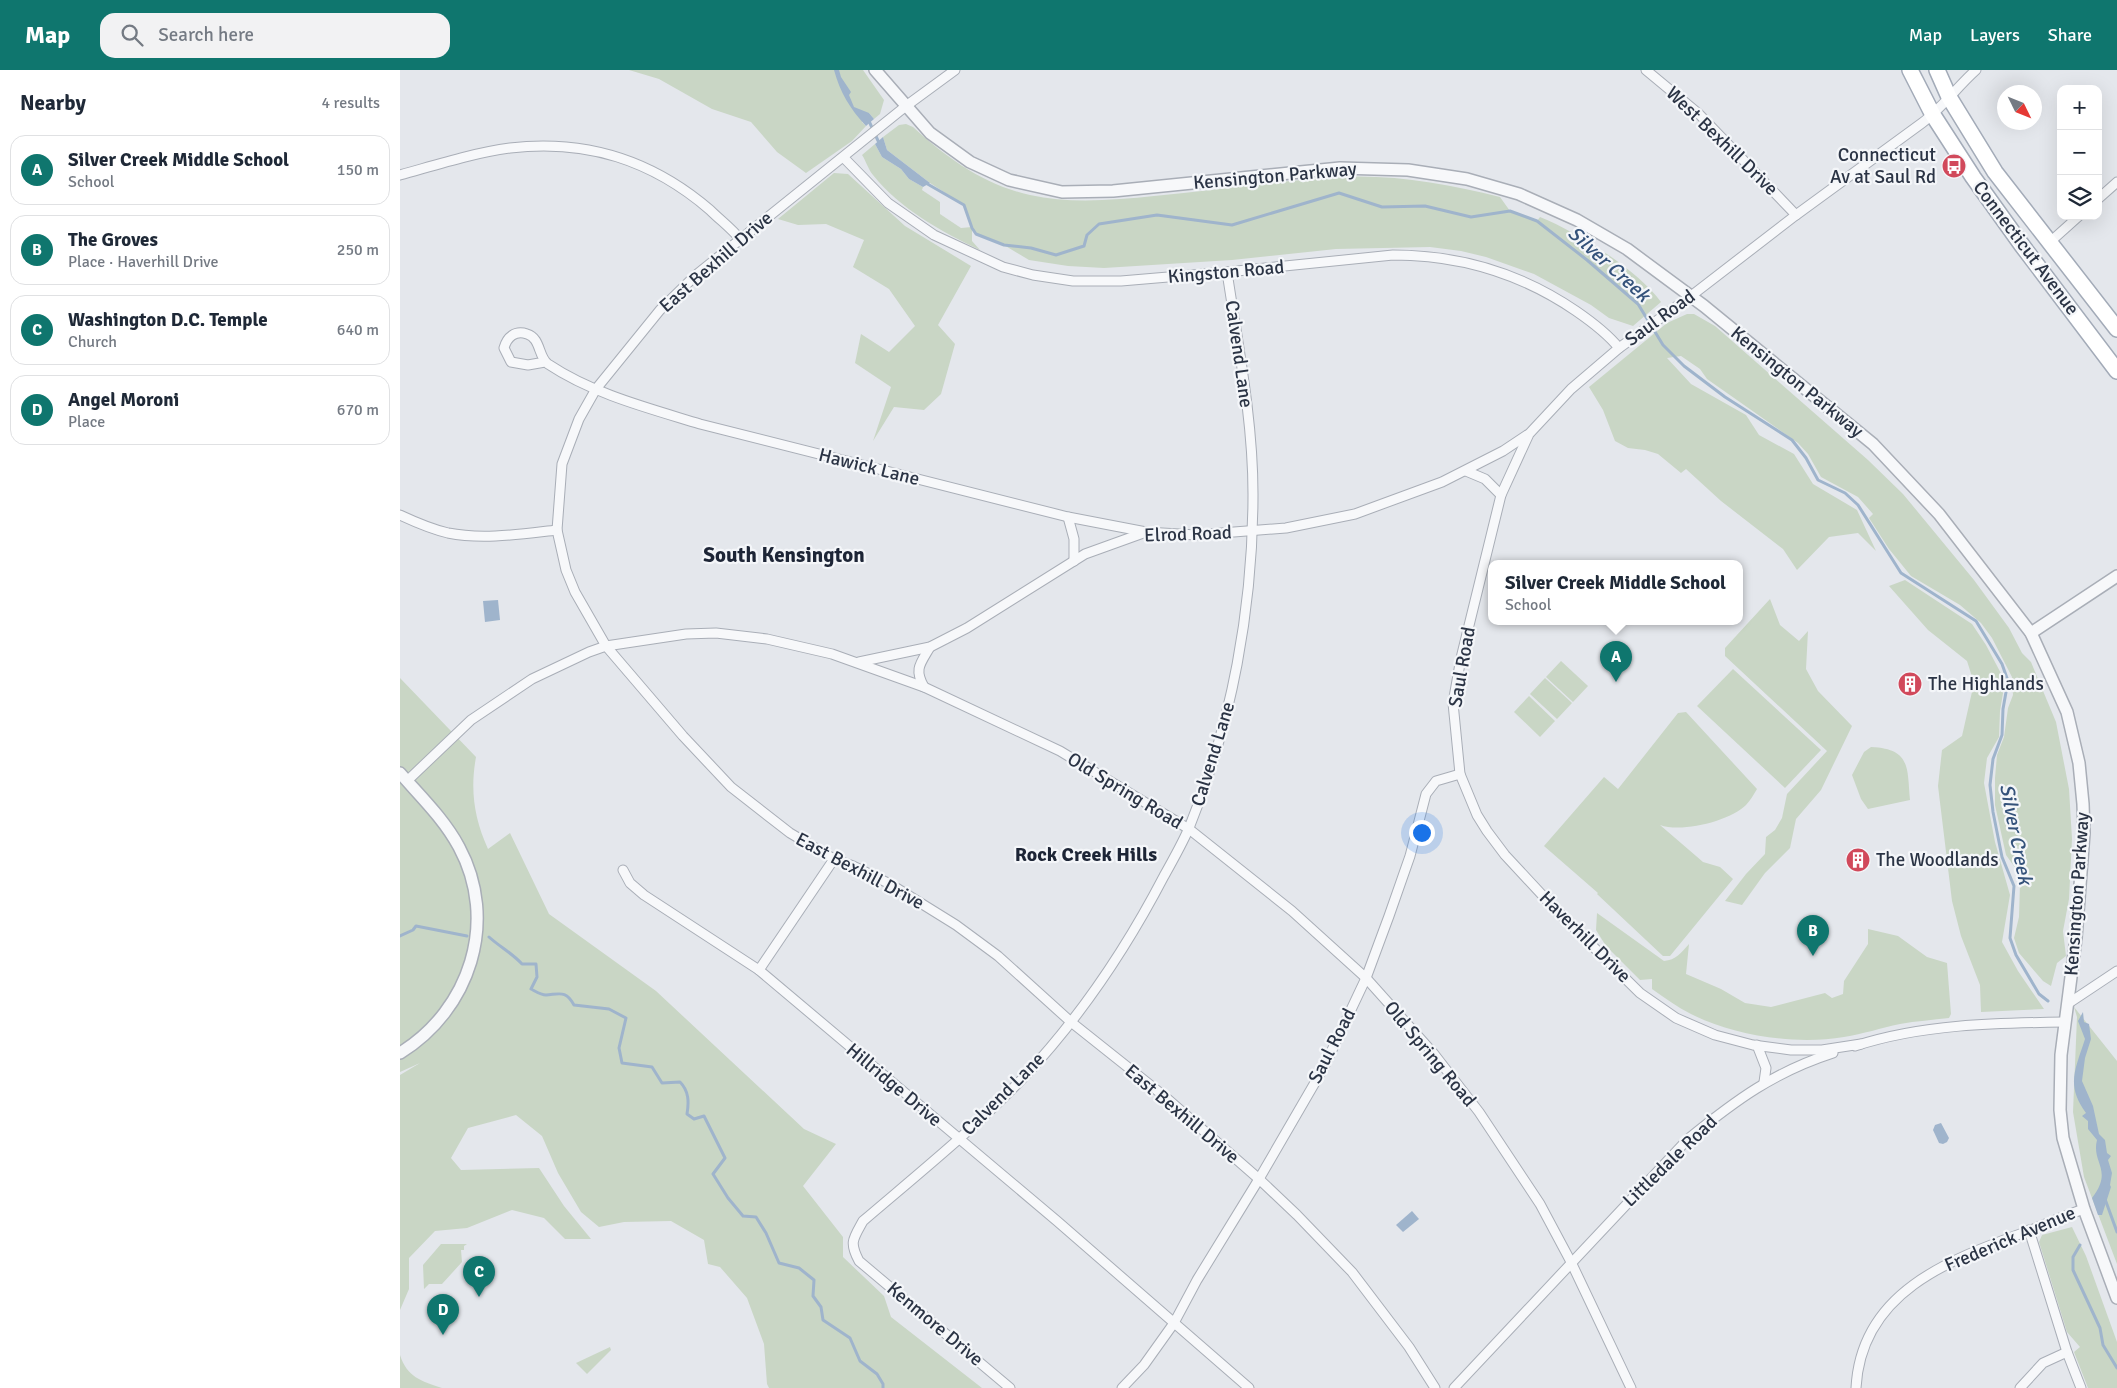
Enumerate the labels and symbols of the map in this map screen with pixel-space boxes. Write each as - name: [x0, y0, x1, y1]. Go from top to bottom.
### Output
- street label: West Bexhill Drive: [1661, 81, 1783, 201]
- north arrow: [1997, 85, 2042, 130]
- place label: Connecticut Av at Saul Rd: [1830, 143, 1936, 189]
- bus stop icon: Connecticut Av at Saul Rd: [1941, 153, 1967, 179]
- street label: Kensington Parkway: [1192, 157, 1358, 195]
- street label: Connecticut Avenue: [1968, 176, 2084, 320]
- street label: East Bexhill Drive: [654, 206, 778, 318]
- water label: Silver Creek: [1563, 221, 1657, 309]
- street label: Kingston Road: [1167, 255, 1285, 289]
- street label: Saul Road: [1620, 284, 1700, 352]
- street label: Calvend Lane: [1220, 299, 1258, 409]
- street label: Kensington Parkway: [1726, 321, 1868, 443]
- street label: Hawick Lane: [816, 443, 922, 491]
- street label: Elrod Road: [1144, 520, 1232, 548]
- district label: South Kensington: [703, 542, 865, 568]
- street label: Saul Road: [1443, 625, 1481, 709]
- pin: A: [1600, 641, 1632, 682]
- building icon: The Highlands: [1897, 671, 1923, 697]
- place label: The Highlands: [1928, 672, 2044, 696]
- street label: Calvend Lane: [1186, 699, 1240, 809]
- street label: Old Spring Road: [1063, 747, 1187, 835]
- water label: Silver Creek: [1994, 782, 2038, 888]
- street label: Kensington Parkway: [2059, 811, 2095, 977]
- your location: [1409, 820, 1435, 846]
- street label: East Bexhill Drive: [792, 827, 928, 915]
- district label: Rock Creek Hills: [1015, 842, 1157, 867]
- building icon: The Woodlands: [1845, 847, 1871, 873]
- place label: The Woodlands: [1876, 848, 1999, 872]
- street label: Haverhill Drive: [1534, 886, 1636, 988]
- pin: B: [1797, 915, 1829, 956]
- street label: Old Spring Road: [1379, 996, 1481, 1112]
- street label: Saul Road: [1303, 1004, 1361, 1088]
- street label: Hillridge Drive: [841, 1038, 947, 1132]
- street label: Calvend Lane: [956, 1047, 1050, 1141]
- street label: East Bexhill Drive: [1120, 1059, 1244, 1169]
- street label: Littledale Road: [1618, 1110, 1722, 1212]
- street label: Frederick Avenue: [1941, 1201, 2079, 1277]
- pin: C: [463, 1256, 495, 1297]
- street label: Kenmore Drive: [882, 1277, 988, 1371]
- pin: D: [427, 1294, 459, 1335]

